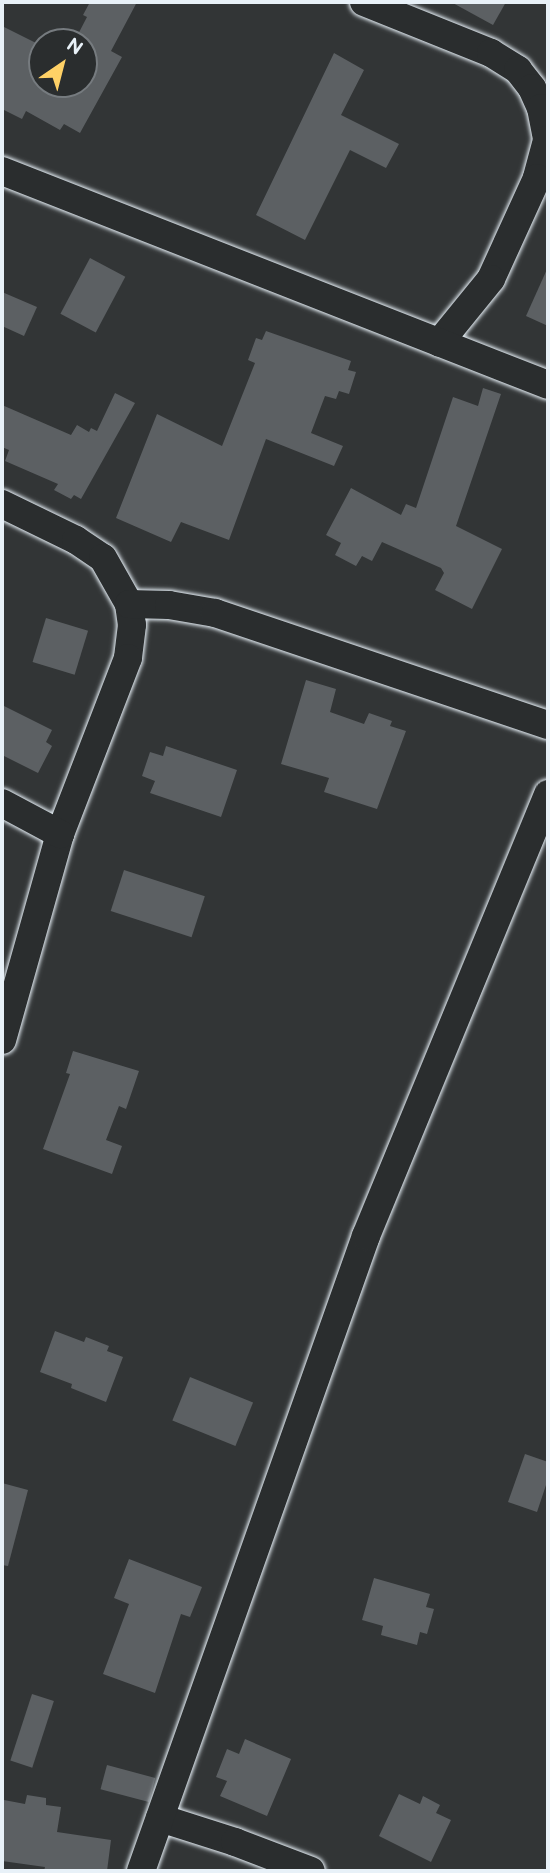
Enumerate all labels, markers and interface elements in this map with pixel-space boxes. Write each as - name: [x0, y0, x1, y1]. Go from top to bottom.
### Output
- north arrow: [28, 28, 98, 98]
- text: N: [62, 34, 87, 61]

